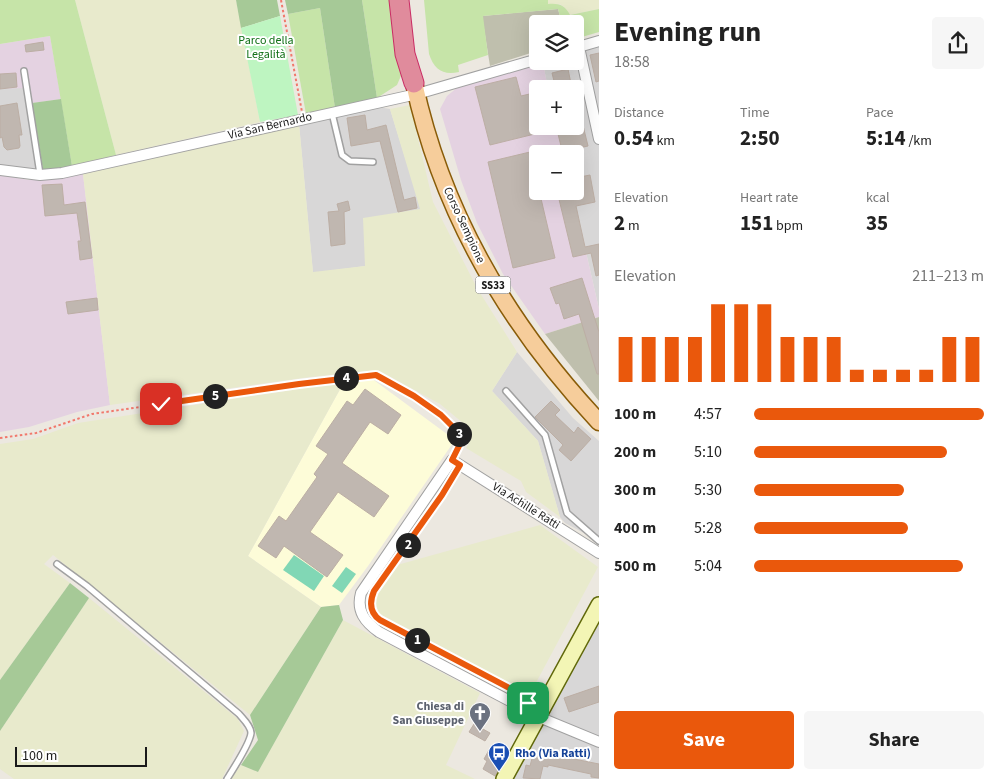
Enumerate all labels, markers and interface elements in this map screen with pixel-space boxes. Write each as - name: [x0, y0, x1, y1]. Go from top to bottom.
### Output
- text: Evening run: [614, 12, 761, 52]
- map controls: [529, 15, 584, 200]
- button: layers: [529, 15, 584, 70]
- button: share: [932, 17, 984, 69]
- park label: Parco della Legalità: [238, 32, 294, 63]
- text: 18:58: [614, 51, 650, 73]
- button: +: [529, 80, 584, 135]
- text: Distance: [614, 103, 664, 123]
- text: Time: [740, 103, 770, 123]
- text: Pace: [866, 103, 893, 123]
- street label: Via San Bernardo: [226, 108, 314, 144]
- text: 0.54: [614, 123, 654, 153]
- text: 2:50: [740, 123, 780, 153]
- text: 5:14: [866, 123, 906, 153]
- text: km: [654, 131, 675, 151]
- text: /km: [906, 131, 932, 151]
- button: −: [529, 145, 584, 200]
- street label: Corso Sempione: [439, 184, 489, 266]
- text: Elevation: [614, 188, 669, 208]
- text: Heart rate: [740, 188, 798, 208]
- text: kcal: [866, 188, 890, 208]
- text: 2: [614, 208, 625, 238]
- text: 151: [740, 208, 773, 238]
- text: 35: [866, 208, 888, 238]
- text: m: [625, 216, 640, 236]
- text: bpm: [773, 216, 803, 236]
- text: Elevation: [614, 265, 676, 287]
- text: 211–213 m: [912, 265, 984, 287]
- road number: SS33: [476, 276, 510, 294]
- pin: 4: [334, 366, 358, 390]
- text: 4: [343, 368, 350, 388]
- pin: [140, 383, 182, 425]
- pin: 5: [202, 384, 228, 408]
- text: 5: [212, 386, 219, 406]
- icon: check: [147, 390, 175, 418]
- text: 100 m: [614, 403, 656, 425]
- text: 4:57: [694, 403, 722, 425]
- pin: 3: [446, 422, 472, 446]
- text: 3: [456, 424, 463, 444]
- text: 200 m: [614, 441, 656, 463]
- text: 5:10: [694, 441, 722, 463]
- street label: Via Achille Ratti: [489, 478, 563, 534]
- text: 300 m: [614, 479, 656, 501]
- text: 5:30: [694, 479, 722, 501]
- text: 400 m: [614, 517, 656, 539]
- text: 5:28: [694, 517, 722, 539]
- pin: 2: [396, 532, 420, 558]
- text: 2: [405, 535, 412, 555]
- text: 500 m: [614, 555, 656, 577]
- text: 5:04: [694, 555, 722, 577]
- pin: 1: [404, 628, 430, 652]
- text: 1: [414, 630, 421, 650]
- pin: [507, 682, 549, 724]
- icon: arrive: [514, 689, 542, 717]
- place label: Chiesa di San Giuseppe: [392, 698, 464, 729]
- church icon: Chiesa di San Giuseppe: [468, 701, 492, 732]
- button: Save: [614, 711, 794, 769]
- button: Share: [804, 711, 984, 769]
- bus stop icon: Rho (Via Ratti): [487, 741, 511, 772]
- scale bar: [15, 744, 148, 767]
- place label: Rho (Via Ratti): [515, 745, 591, 762]
- text: 100 m: [22, 746, 57, 766]

